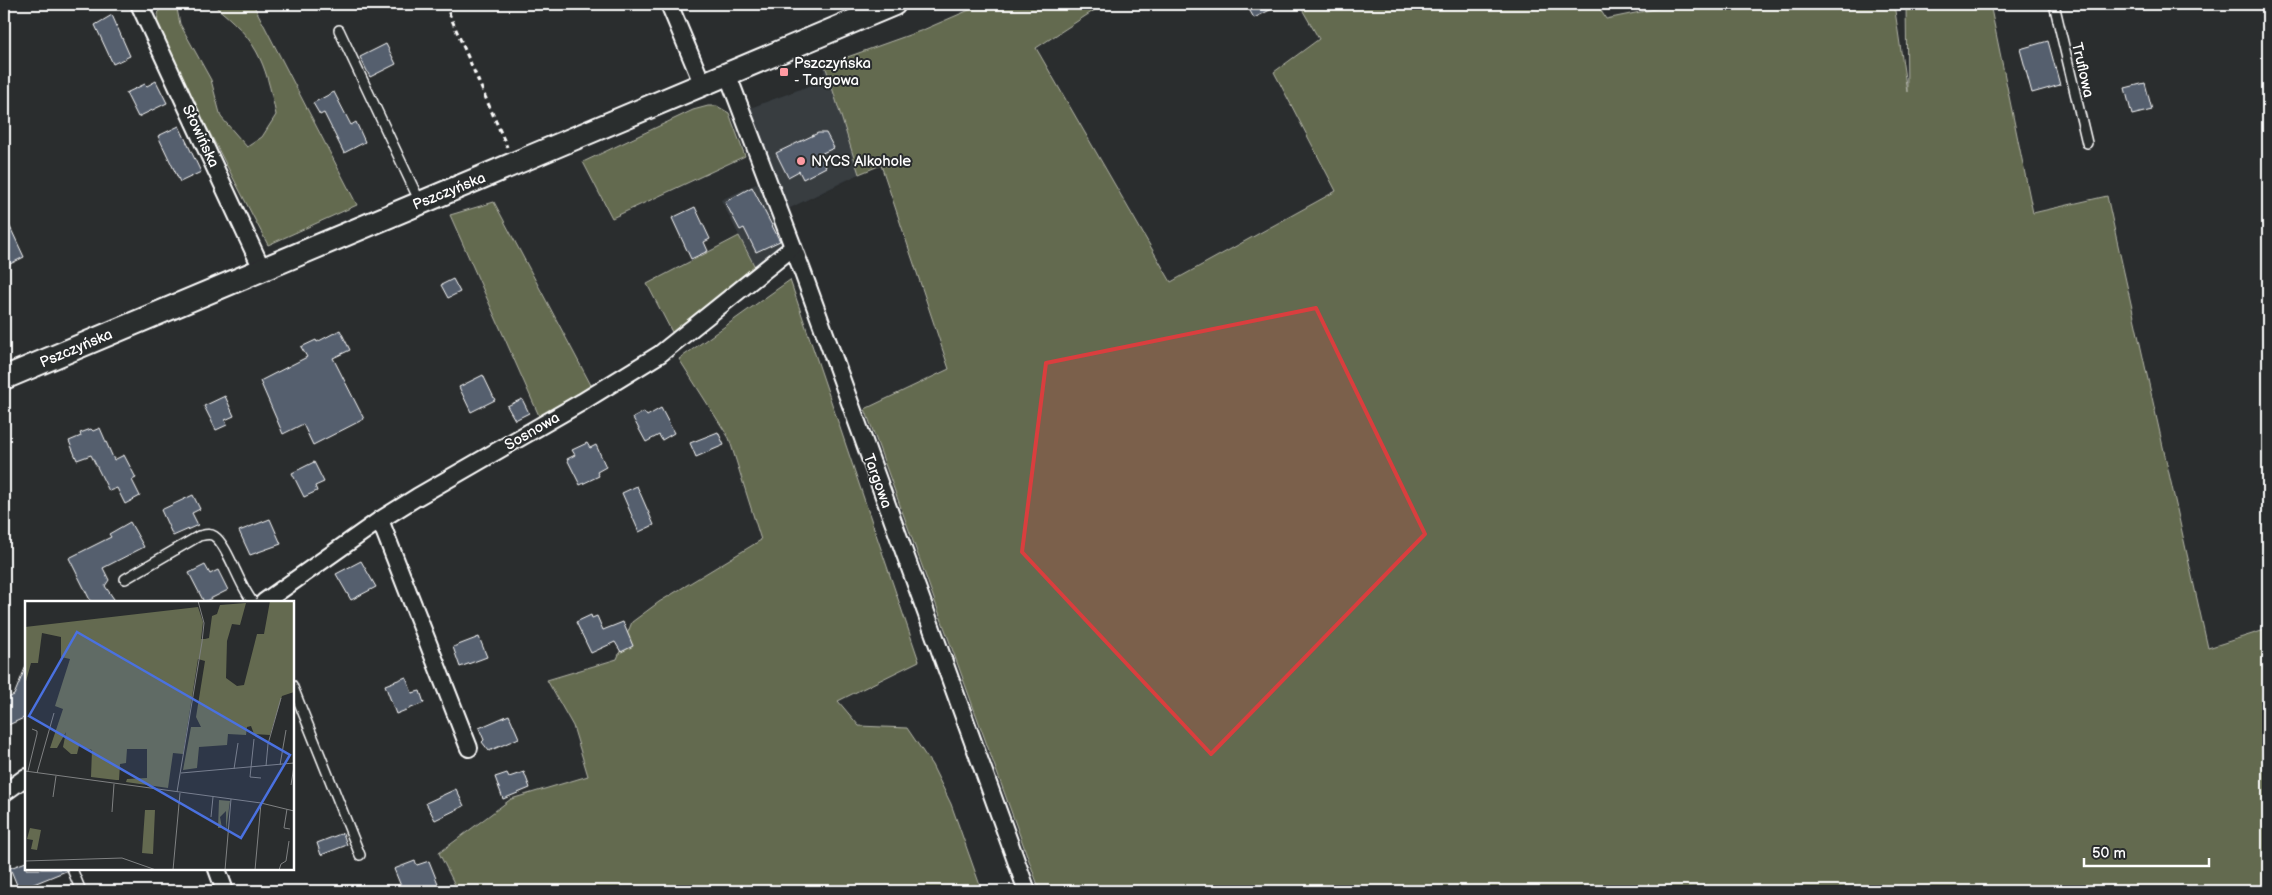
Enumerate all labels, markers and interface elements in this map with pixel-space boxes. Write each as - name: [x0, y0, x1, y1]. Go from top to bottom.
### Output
- street label: Truflowa: [2067, 41, 2098, 100]
- place label: Pszczyńska - Targowa: [794, 54, 871, 90]
- marker: Pszczyńska - Targowa: [778, 66, 790, 78]
- street label: Słowińska: [178, 102, 223, 171]
- place label: NYCS Alkohole: [811, 152, 911, 171]
- marker: NYCS Alkohole: [795, 155, 807, 167]
- street label: Pszczyńska: [410, 168, 488, 215]
- street label: Pszczyńska: [37, 325, 115, 372]
- street label: Sosnowa: [501, 408, 563, 455]
- street label: Targowa: [859, 451, 896, 511]
- inset map: [25, 601, 294, 870]
- scale bar: [2084, 835, 2210, 867]
- text: 50 m: [2092, 844, 2126, 863]

